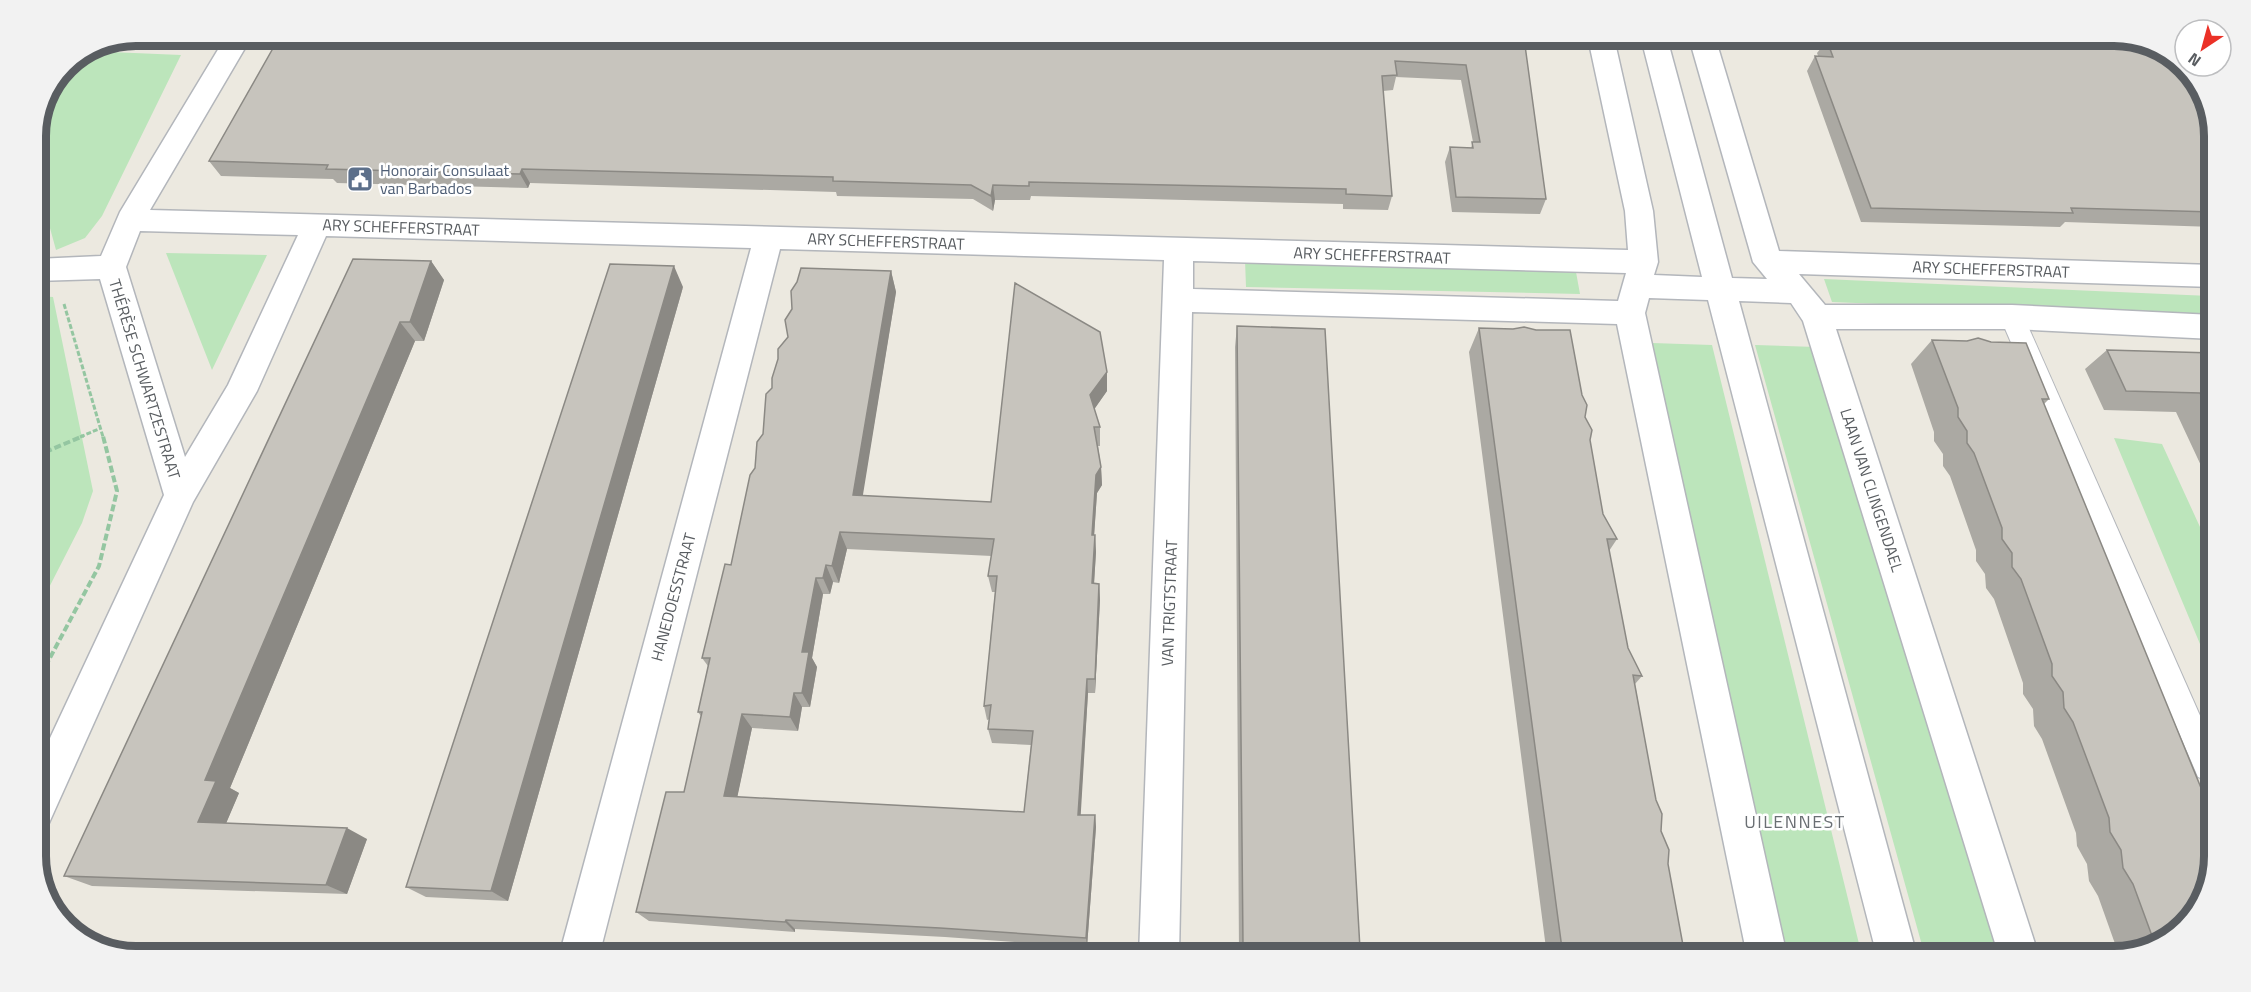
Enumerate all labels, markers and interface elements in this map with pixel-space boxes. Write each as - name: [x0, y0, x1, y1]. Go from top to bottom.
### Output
- north arrow: [2173, 18, 2233, 78]
- text: N: [2183, 47, 2206, 73]
- place label: Honorair Consulaat van Barbados: [380, 158, 510, 200]
- public building icon: Honorair Consulaat van Barbados: [345, 164, 375, 194]
- street label: ARY SCHEFFERSTRAAT: [322, 212, 481, 242]
- street label: ARY SCHEFFERSTRAAT: [807, 226, 966, 256]
- street label: ARY SCHEFFERSTRAAT: [1293, 240, 1452, 270]
- street label: ARY SCHEFFERSTRAAT: [1912, 254, 2071, 284]
- street label: THÉRÈSE SCHWARTZESTRAAT: [103, 276, 187, 483]
- street label: LAAN VAN CLINGENDAEL: [1834, 405, 1910, 575]
- street label: HANEDOESSTRAAT: [644, 530, 702, 664]
- street label: VAN TRIGTSTRAAT: [1155, 539, 1183, 667]
- district label: UILENNEST: [1744, 808, 1846, 835]

